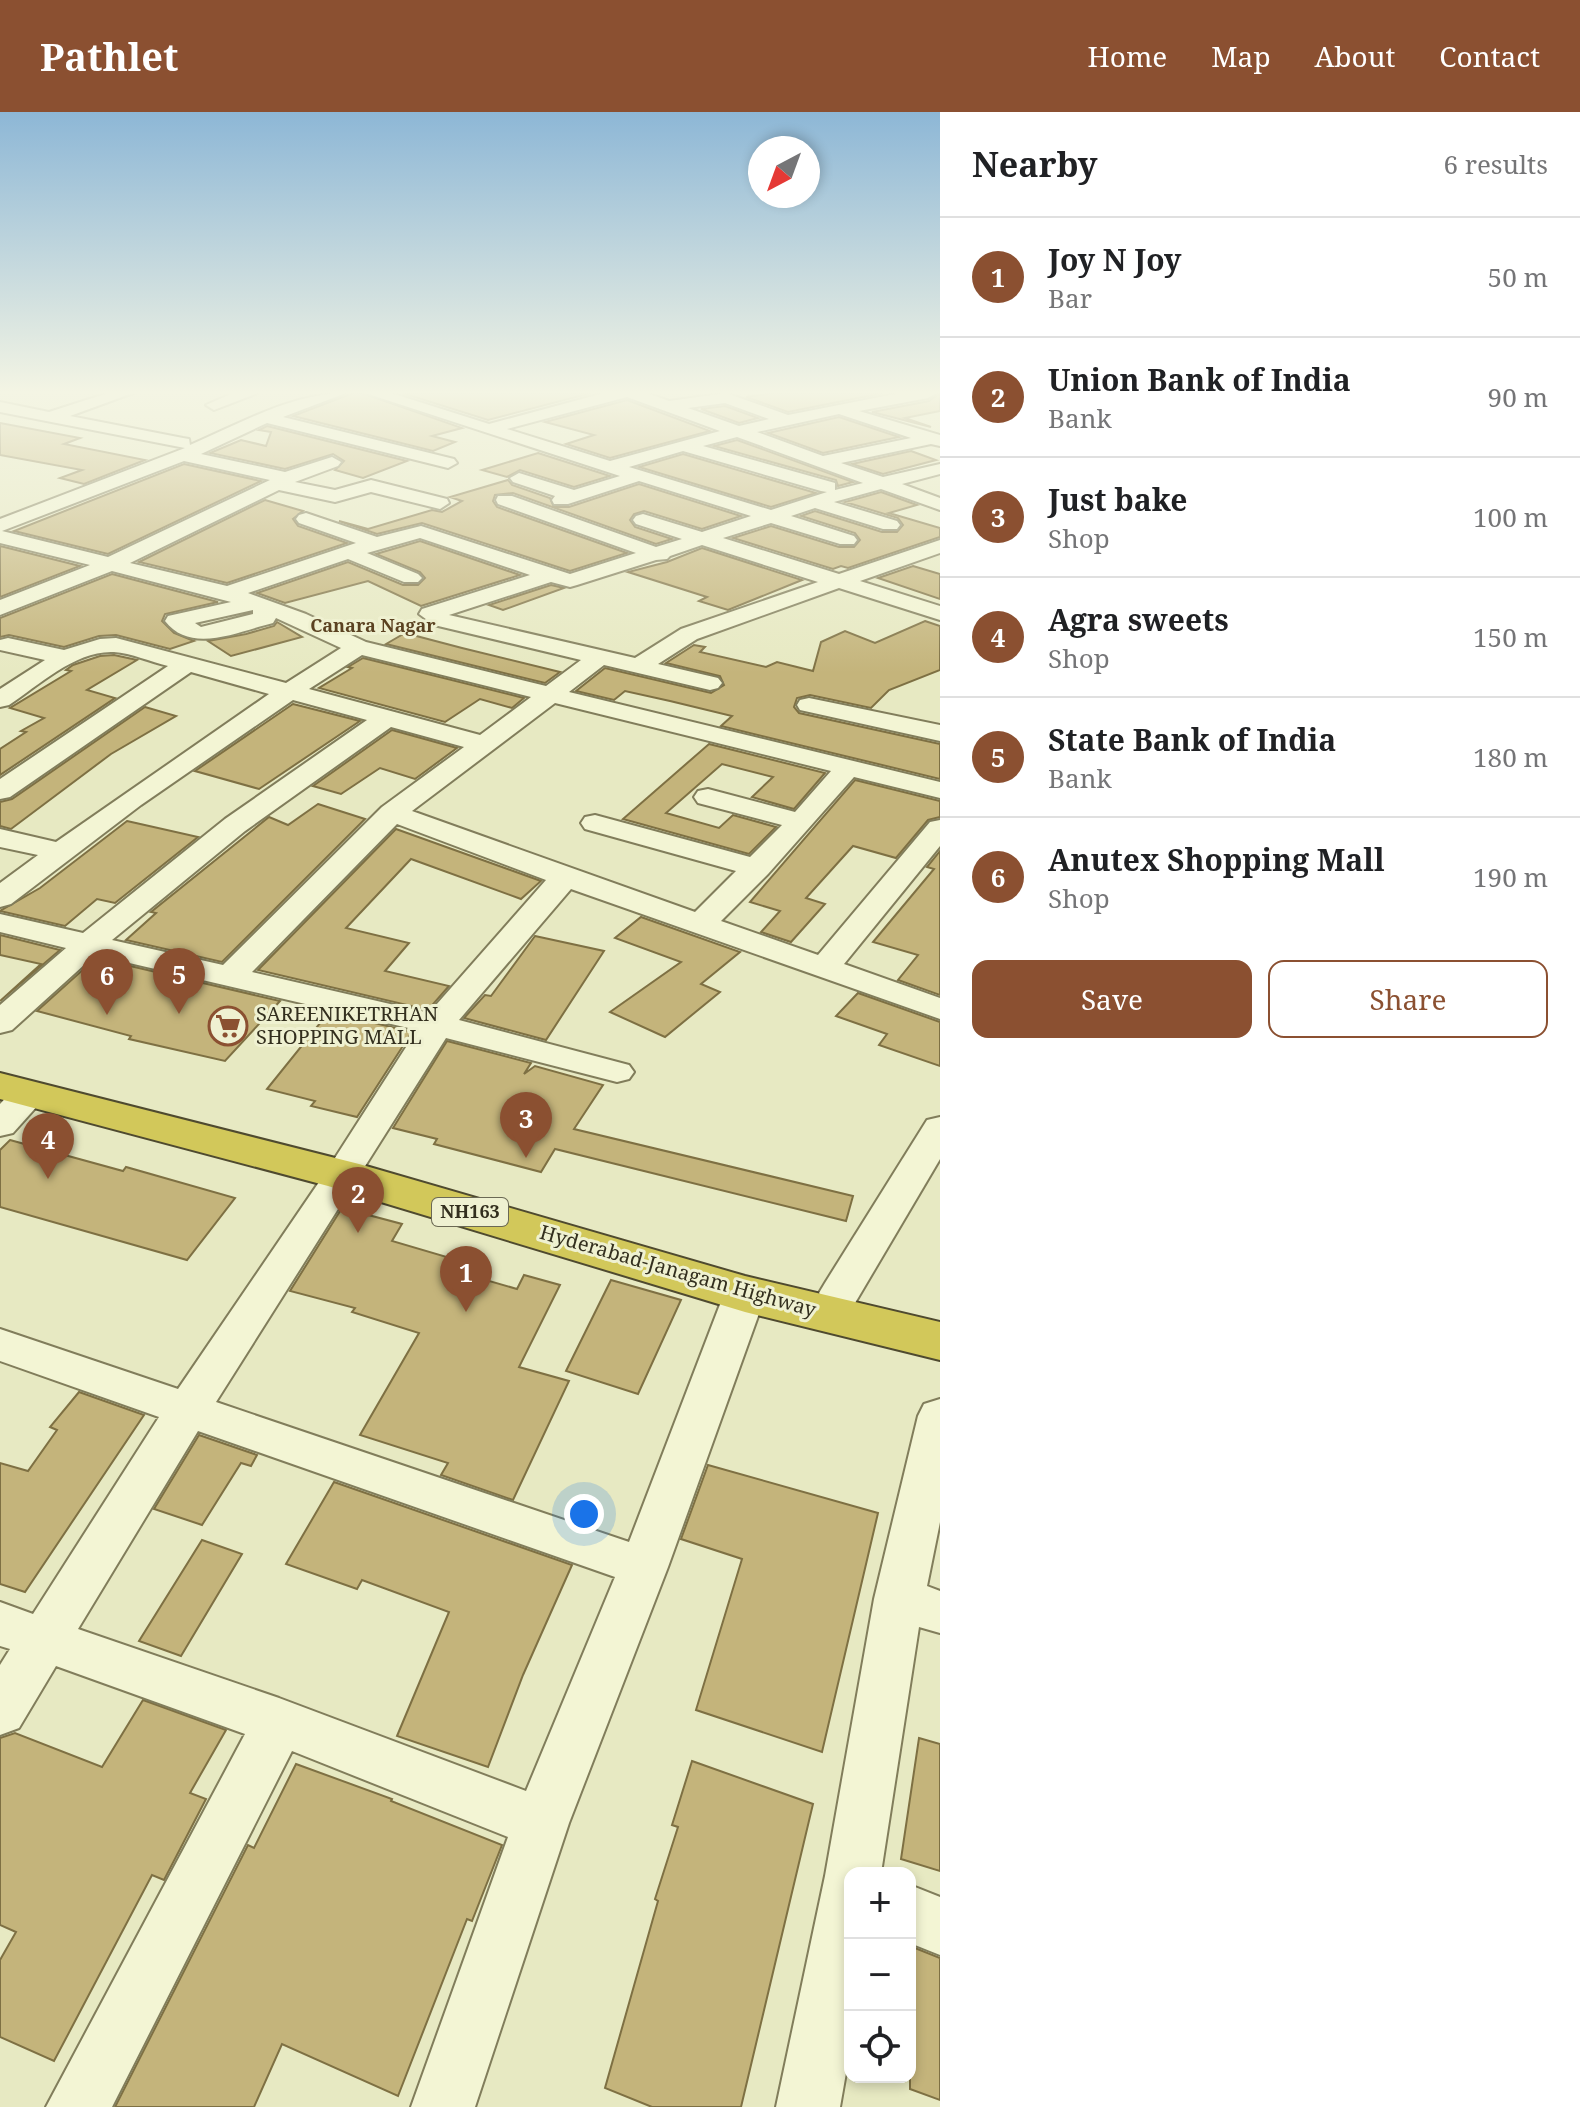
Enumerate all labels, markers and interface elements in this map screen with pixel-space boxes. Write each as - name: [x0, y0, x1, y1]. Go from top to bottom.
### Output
- text: Pathlet: [40, 30, 178, 82]
- text: Home: [1088, 37, 1167, 75]
- text: Map: [1211, 37, 1271, 75]
- text: About: [1315, 37, 1395, 75]
- text: Contact: [1439, 37, 1540, 75]
- north arrow: [748, 136, 820, 208]
- text: Nearby: [972, 141, 1098, 187]
- text: 6 results: [1443, 146, 1548, 182]
- text: Joy N Joy: [1048, 239, 1181, 280]
- text: 1: [991, 259, 1005, 295]
- text: 50 m: [1488, 259, 1548, 295]
- text: Bar: [1048, 280, 1092, 316]
- text: Union Bank of India: [1048, 359, 1351, 400]
- text: 2: [991, 379, 1005, 415]
- text: 90 m: [1488, 379, 1548, 415]
- text: Bank: [1048, 400, 1112, 436]
- text: Just bake: [1048, 479, 1187, 520]
- text: 3: [991, 499, 1005, 535]
- text: 100 m: [1473, 499, 1548, 535]
- text: Shop: [1048, 520, 1110, 556]
- text: Agra sweets: [1048, 599, 1229, 640]
- district label: Canara Nagar: [310, 613, 436, 637]
- text: 4: [991, 619, 1005, 655]
- text: 150 m: [1473, 619, 1548, 655]
- text: Shop: [1048, 640, 1110, 676]
- text: State Bank of India: [1048, 719, 1336, 760]
- text: 5: [991, 739, 1005, 775]
- text: 180 m: [1473, 739, 1548, 775]
- text: Bank: [1048, 760, 1112, 796]
- text: Anutex Shopping Mall: [1048, 839, 1384, 880]
- text: 6: [991, 859, 1005, 895]
- text: 190 m: [1473, 859, 1548, 895]
- text: Shop: [1048, 880, 1110, 916]
- pin: 5: [153, 948, 205, 1014]
- pin: 6: [81, 949, 133, 1015]
- button: Save: [972, 960, 1252, 1038]
- button: Share: [1268, 960, 1548, 1038]
- place label: SAREENIKETRHAN SHOPPING MALL: [256, 1000, 438, 1050]
- supermarket icon: SAREENIKETRHAN SHOPPING MALL: [207, 1005, 249, 1047]
- pin: 3: [500, 1092, 552, 1158]
- pin: 4: [22, 1113, 74, 1179]
- pin: 2: [332, 1167, 384, 1233]
- road number: NH163: [432, 1198, 508, 1226]
- street label: Hyderabad-Janagam Highway: [537, 1218, 820, 1323]
- pin: 1: [440, 1246, 492, 1312]
- your location: [564, 1494, 604, 1534]
- map controls: [844, 1867, 916, 2083]
- button: +: [844, 1867, 916, 1939]
- button: −: [844, 1939, 916, 2011]
- button: locate: [844, 2011, 916, 2083]

